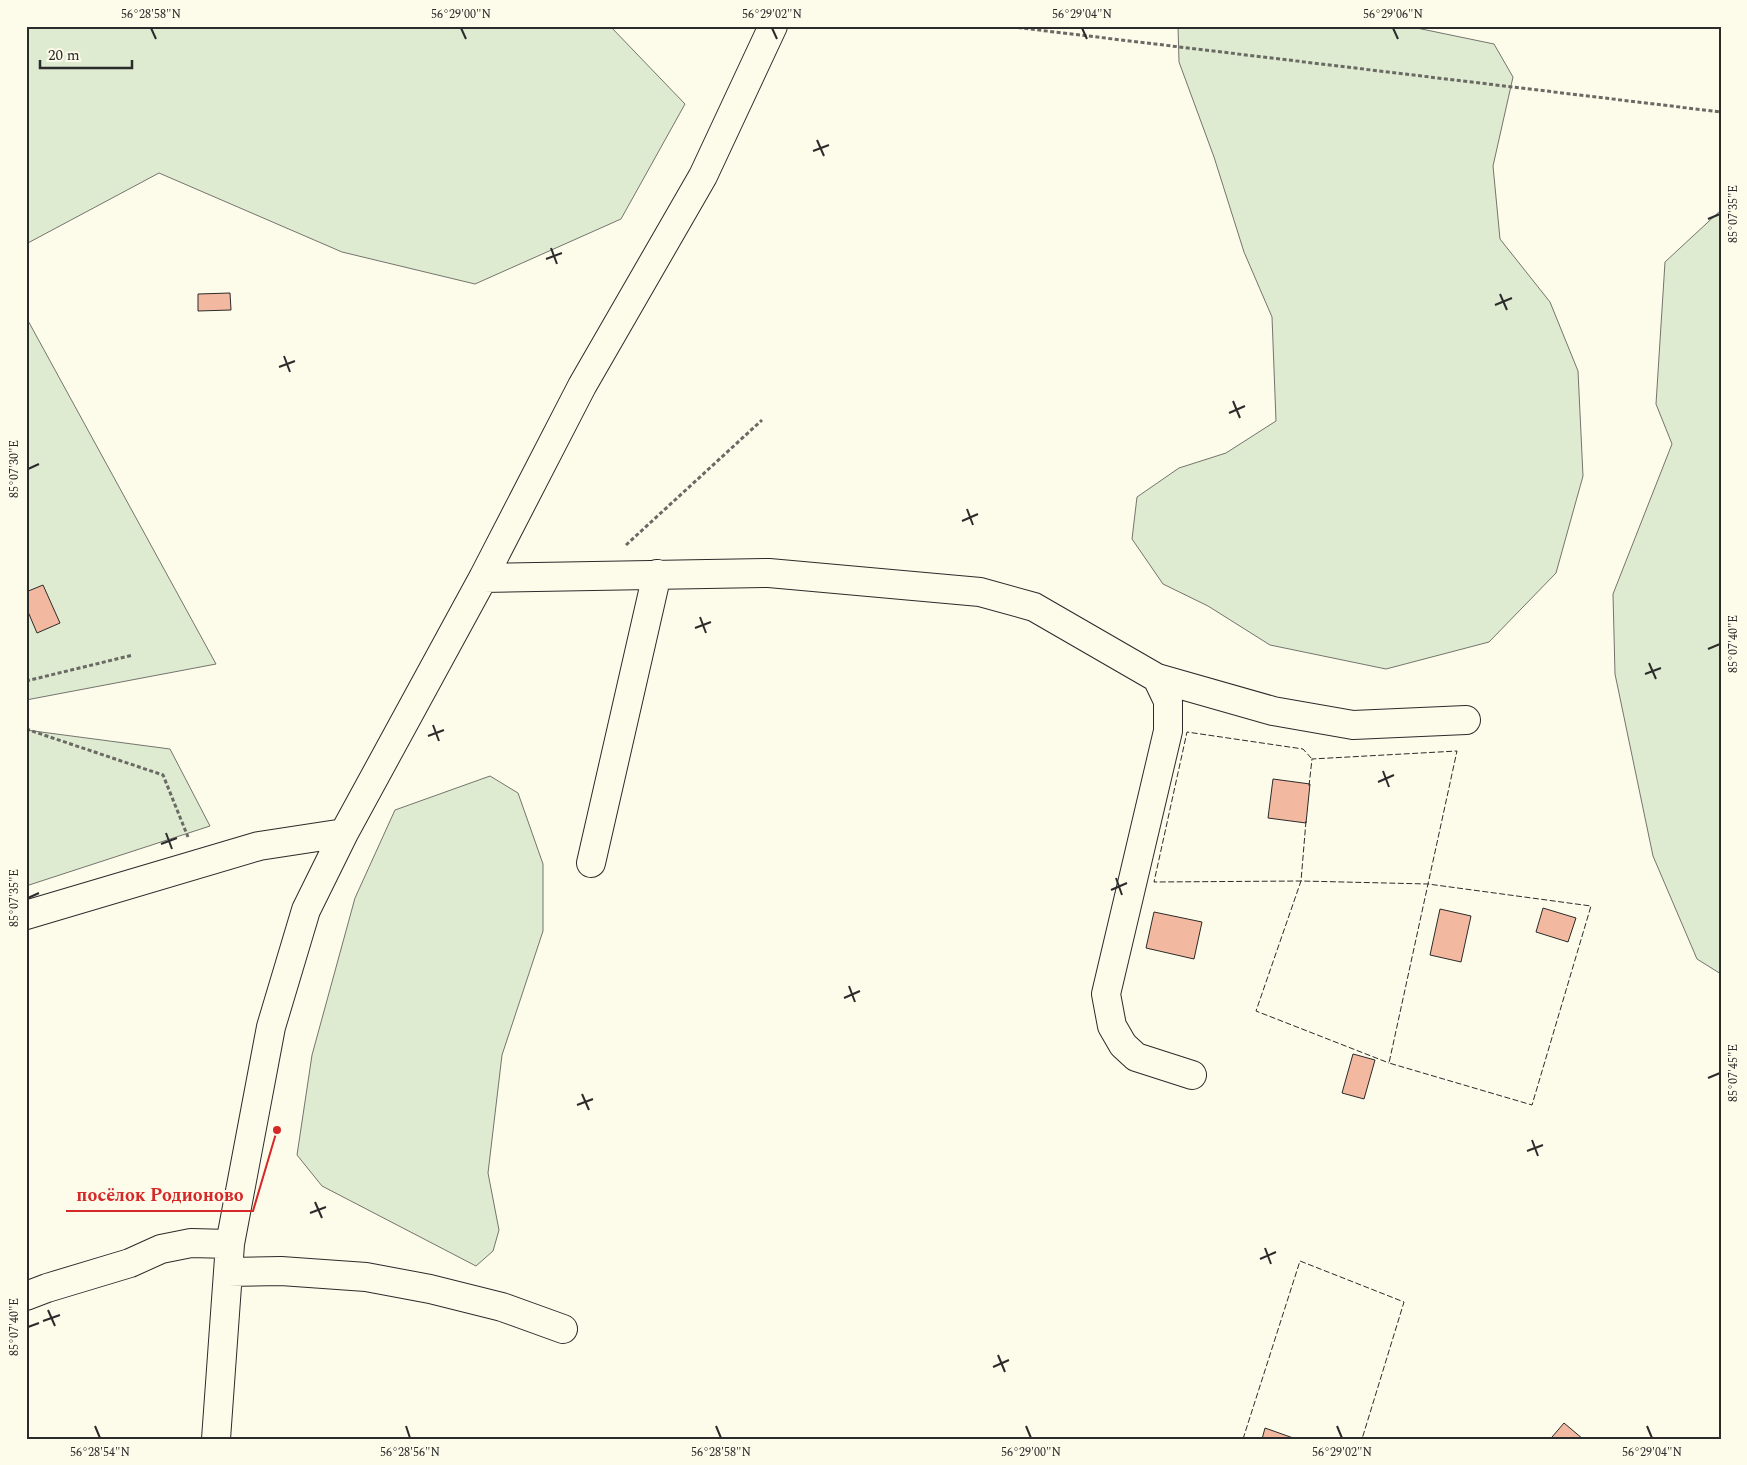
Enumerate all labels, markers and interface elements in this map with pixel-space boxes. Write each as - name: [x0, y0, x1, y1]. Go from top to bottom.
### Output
- text: 56°28'58"N: [121, 5, 181, 24]
- text: 56°29'00"N: [431, 5, 491, 24]
- text: 56°29'02"N: [742, 5, 802, 24]
- text: 56°29'04"N: [1052, 5, 1112, 24]
- text: 56°29'06"N: [1363, 5, 1423, 24]
- scale bar: [40, 38, 132, 70]
- text: 20 m: [48, 44, 80, 67]
- text: 85°07'35"E: [1724, 185, 1743, 243]
- text: 85°07'30"E: [5, 440, 24, 498]
- text: 85°07'40"E: [1724, 615, 1743, 673]
- text: 85°07'35"E: [5, 869, 24, 927]
- text: 85°07'45"E: [1724, 1044, 1743, 1102]
- callout: посёлок Родионово: [66, 1178, 253, 1211]
- text: посёлок Родионово: [76, 1182, 244, 1209]
- text: 85°07'40"E: [5, 1298, 24, 1356]
- text: 56°28'54"N: [70, 1443, 130, 1462]
- text: 56°28'56"N: [380, 1443, 440, 1462]
- text: 56°28'58"N: [691, 1443, 751, 1462]
- text: 56°29'00"N: [1001, 1443, 1061, 1462]
- text: 56°29'02"N: [1312, 1443, 1372, 1462]
- text: 56°29'04"N: [1622, 1443, 1682, 1462]

